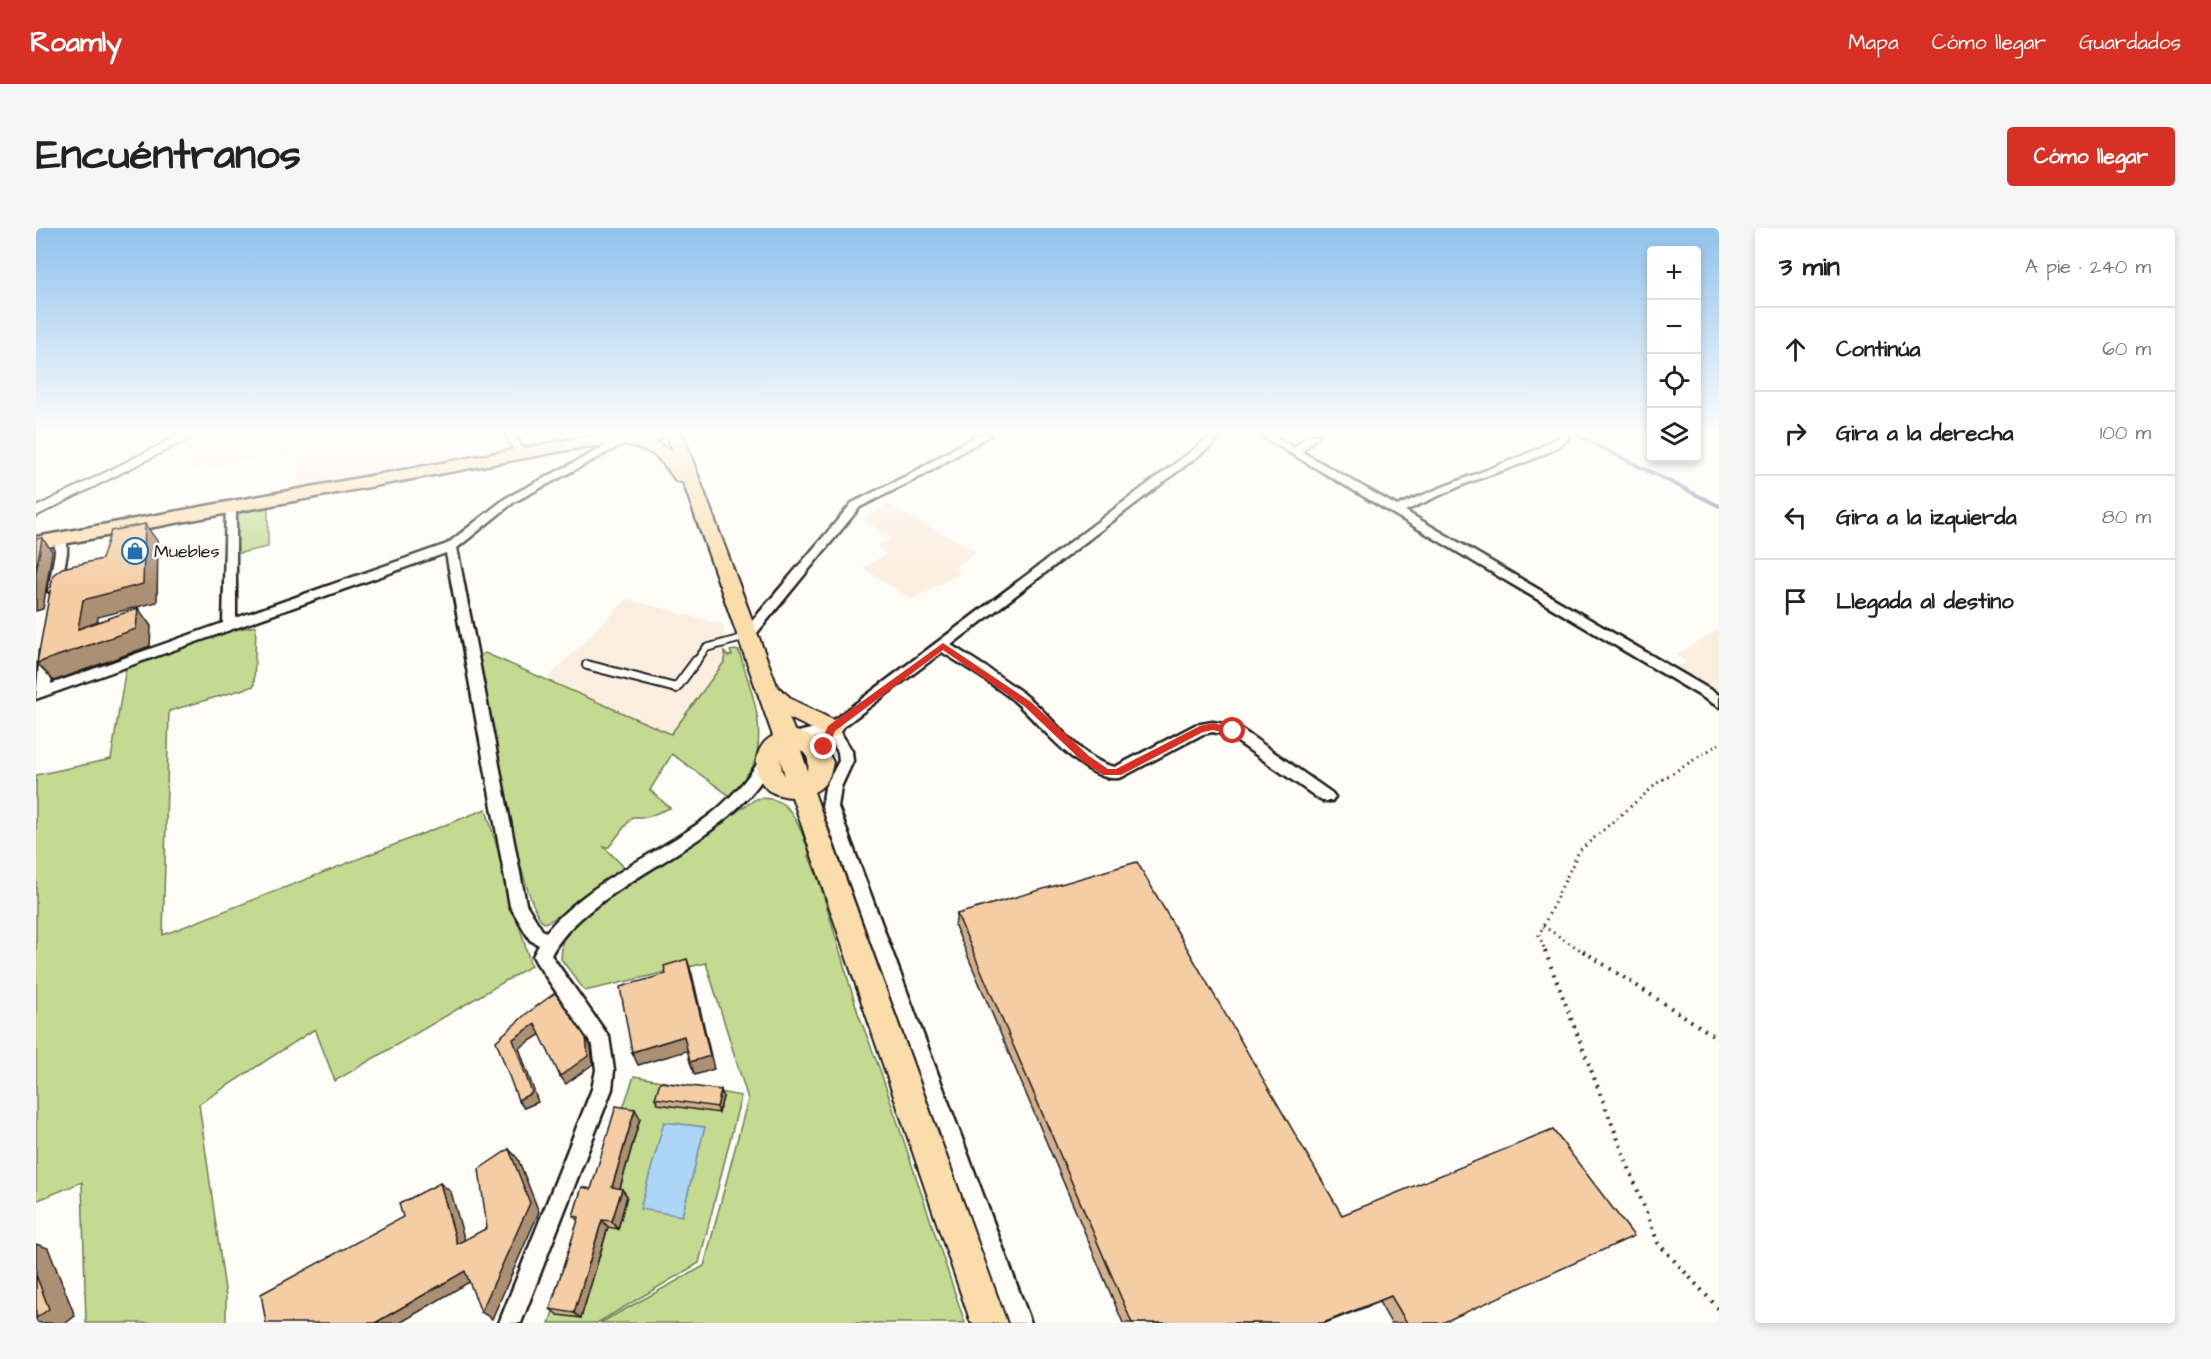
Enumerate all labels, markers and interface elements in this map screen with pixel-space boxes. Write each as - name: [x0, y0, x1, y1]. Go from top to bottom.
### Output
- text: Roamly: [30, 23, 122, 62]
- text: Mapa: [1848, 28, 1899, 57]
- text: Cómo llegar: [1932, 28, 2046, 57]
- text: Guardados: [2079, 28, 2181, 57]
- text: Encuéntranos: [36, 127, 301, 185]
- button: Cómo llegar: [2007, 127, 2175, 186]
- map controls: [1647, 246, 1701, 462]
- button: +: [1647, 246, 1701, 300]
- text: 3 min: [1779, 249, 1840, 285]
- text: A pie · 240 m: [2025, 253, 2151, 281]
- button: −: [1647, 300, 1701, 354]
- icon: ahead: [1779, 333, 1812, 366]
- text: Continúa: [1836, 334, 1921, 365]
- text: 60 m: [2102, 335, 2151, 363]
- button: locate: [1647, 354, 1701, 408]
- button: layers: [1647, 408, 1701, 462]
- icon: right: [1779, 417, 1812, 450]
- text: Gira a la derecha: [1836, 418, 2013, 449]
- text: 100 m: [2100, 419, 2151, 447]
- icon: left: [1779, 501, 1812, 534]
- text: Gira a la izquierda: [1836, 502, 2017, 533]
- text: 80 m: [2102, 503, 2151, 531]
- shop icon: Muebles: [120, 536, 150, 566]
- place label: Muebles: [154, 539, 219, 564]
- icon: arrive: [1779, 585, 1812, 618]
- text: Llegada al destino: [1836, 586, 2014, 617]
- route start: [1219, 717, 1245, 743]
- route end: [810, 733, 836, 759]

